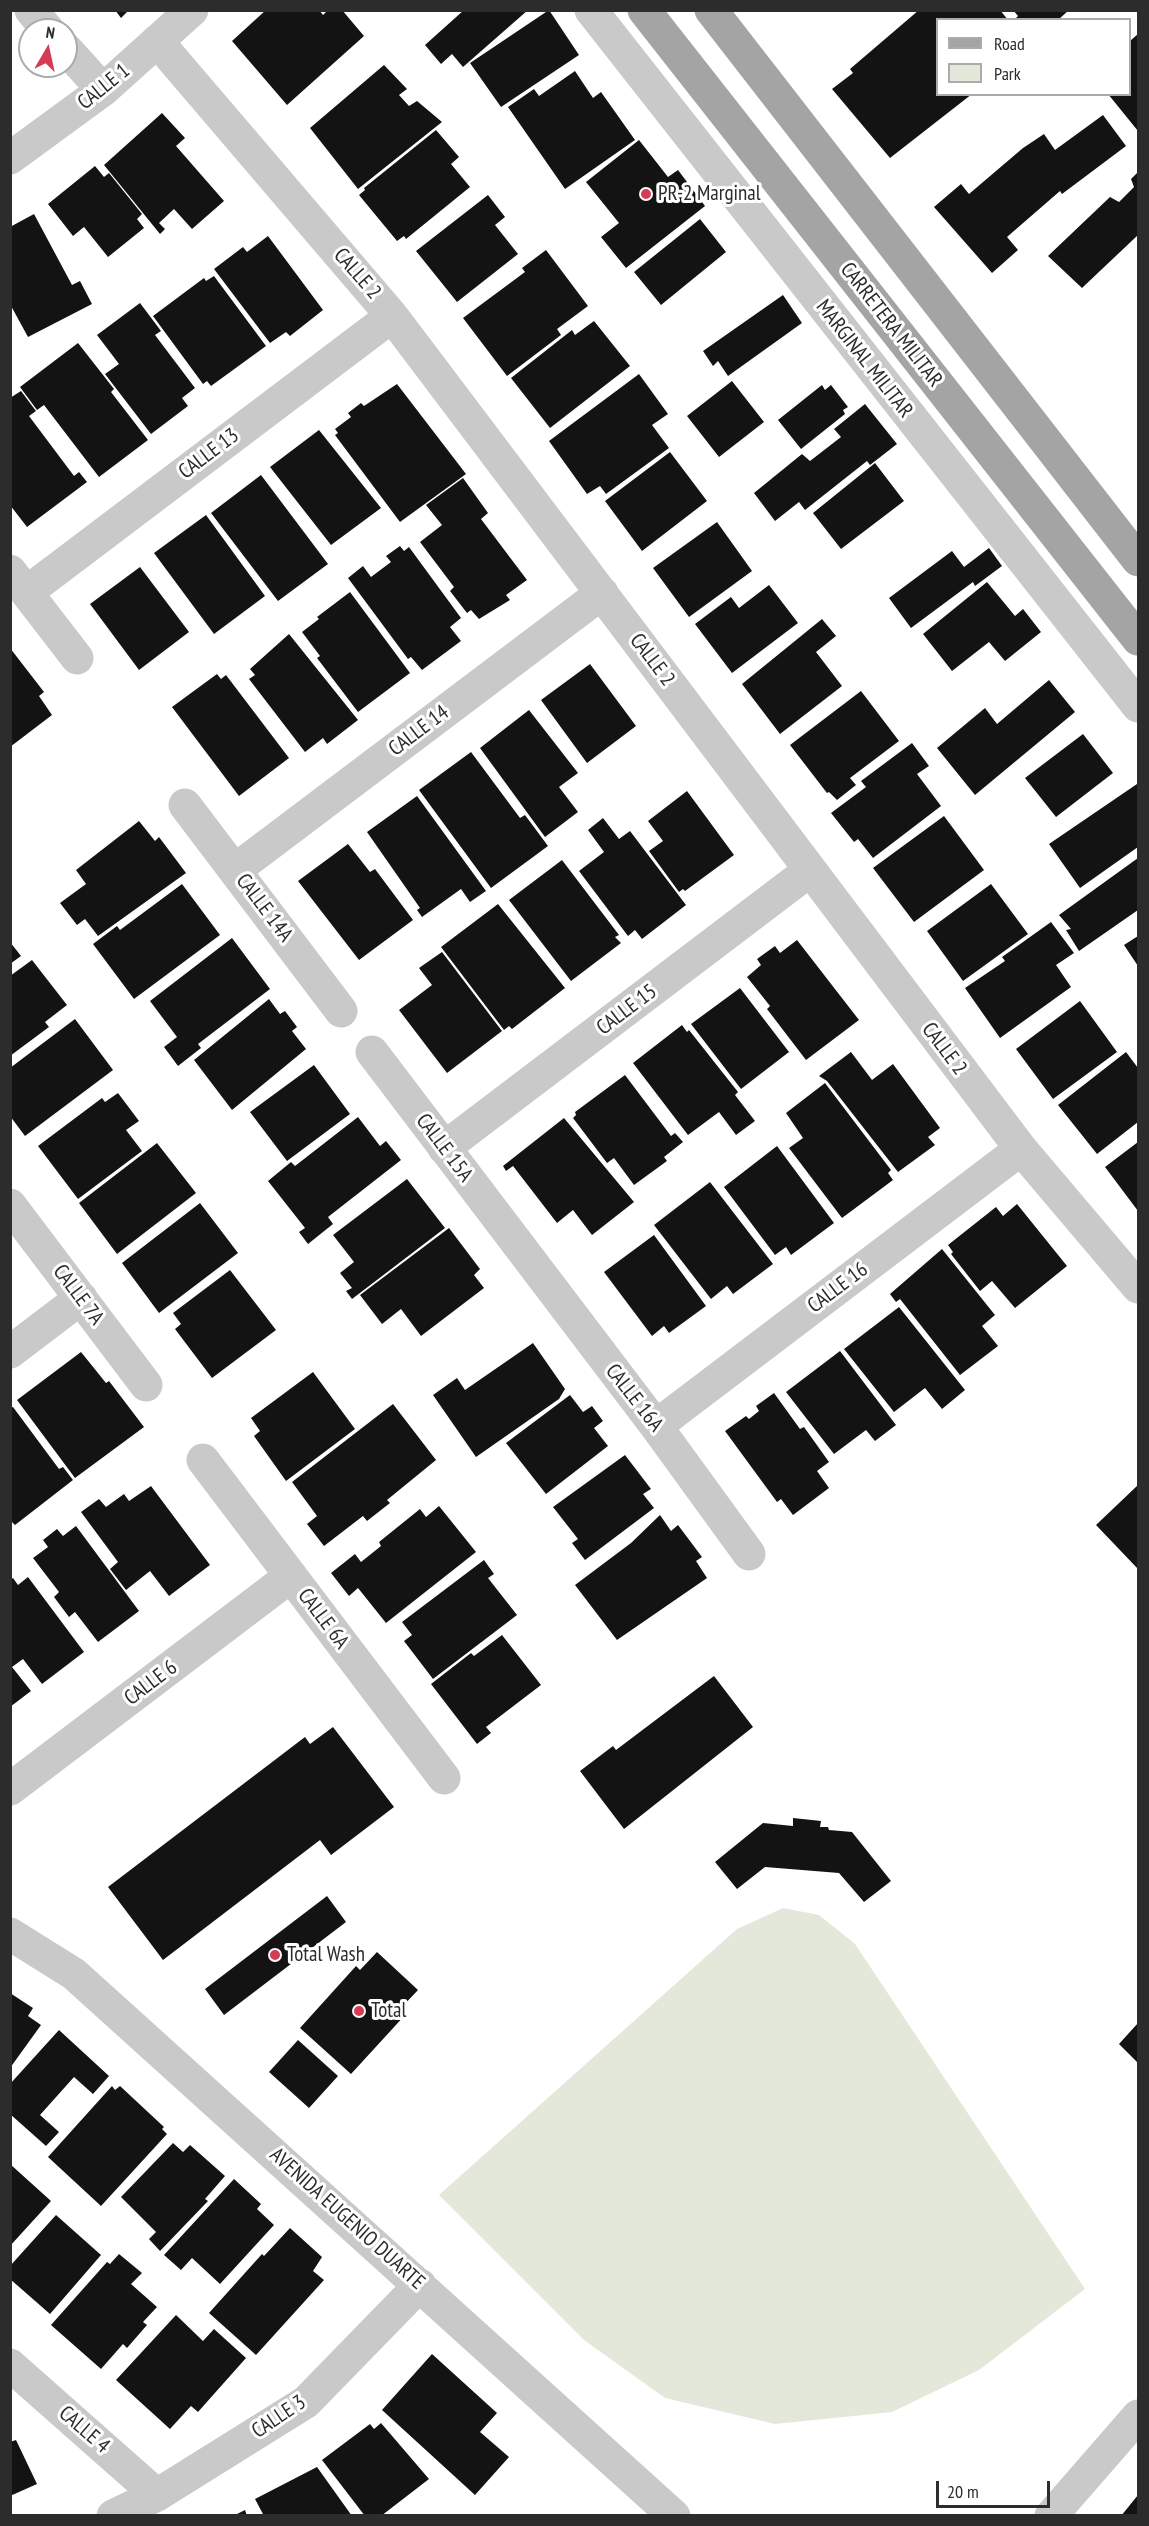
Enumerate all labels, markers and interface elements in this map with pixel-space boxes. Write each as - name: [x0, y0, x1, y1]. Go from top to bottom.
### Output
- north arrow: [18, 18, 78, 78]
- legend: [936, 18, 1131, 96]
- text: N: [45, 22, 56, 43]
- text: Road: [994, 32, 1025, 55]
- street label: CALLE 1: [73, 59, 135, 115]
- text: Park: [994, 62, 1021, 85]
- place label: PR-2 Marginal: [658, 181, 761, 207]
- marker: PR-2 Marginal: [639, 187, 653, 201]
- street label: CALLE 2: [328, 243, 386, 305]
- street label: CARRETERA MILITAR: [835, 258, 947, 392]
- street label: MARGINAL MILITAR: [810, 295, 918, 423]
- street label: CALLE 13: [174, 423, 244, 485]
- street label: CALLE 2: [624, 629, 680, 691]
- street label: CALLE 14: [384, 700, 454, 762]
- street label: CALLE 14A: [230, 869, 298, 947]
- street label: CALLE 15: [592, 979, 662, 1041]
- street label: CALLE 2: [916, 1018, 972, 1080]
- street label: CALLE 15A: [410, 1109, 478, 1187]
- street label: CALLE 16: [803, 1257, 873, 1319]
- street label: CALLE 7A: [47, 1260, 109, 1330]
- street label: CALLE 16A: [600, 1359, 668, 1437]
- street label: CALLE 6A: [292, 1584, 354, 1654]
- street label: CALLE 6: [120, 1655, 182, 1711]
- place label: Total Wash: [287, 1942, 365, 1968]
- marker: Total Wash: [268, 1948, 282, 1962]
- place label: Total: [371, 1998, 406, 2024]
- marker: Total: [352, 2004, 366, 2018]
- street label: AVENIDA EUGENIO DUARTE: [264, 2143, 430, 2295]
- street label: CALLE 3: [247, 2390, 311, 2444]
- street label: CALLE 4: [53, 2401, 115, 2459]
- scale bar: [939, 2469, 1053, 2507]
- text: 20 m: [947, 2480, 979, 2503]

